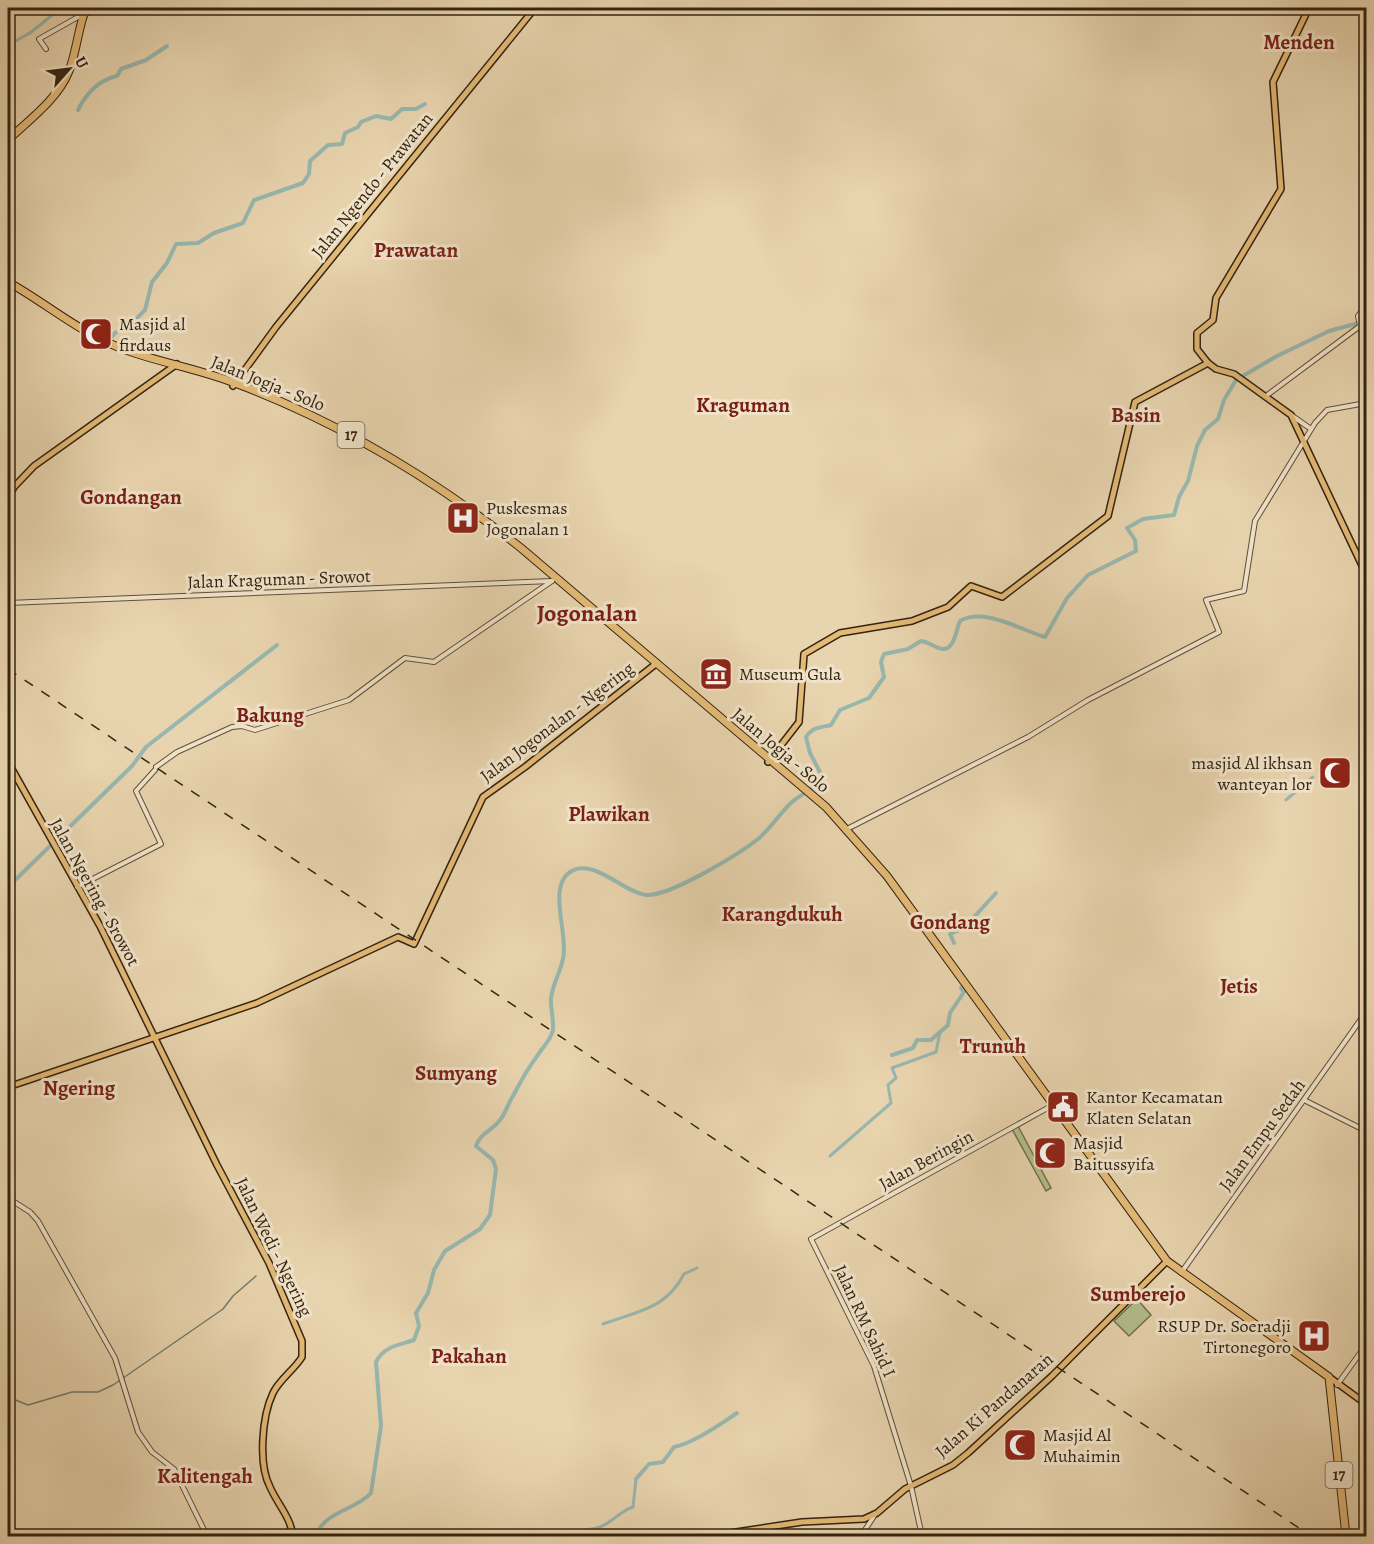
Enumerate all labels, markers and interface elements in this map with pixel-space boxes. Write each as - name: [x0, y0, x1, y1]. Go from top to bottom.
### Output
- district label: Menden: [1263, 28, 1335, 56]
- north arrow: [39, 39, 99, 99]
- text: U: [69, 53, 94, 73]
- street label: Jalan Ngendo - Prawatan: [306, 108, 438, 262]
- district label: Prawatan: [374, 237, 458, 263]
- place label: Masjid al firdaus: [119, 312, 186, 357]
- mosque icon: Masjid al firdaus: [78, 316, 114, 352]
- street label: Jalan Jogja - Solo: [208, 349, 328, 417]
- district label: Kraguman: [696, 391, 790, 419]
- district label: Basin: [1111, 401, 1161, 429]
- road number: 17: [338, 422, 364, 448]
- district label: Gondangan: [80, 483, 182, 511]
- place label: Puskesmas Jogonalan 1: [486, 496, 569, 541]
- hospital icon: Puskesmas Jogonalan 1: [445, 500, 481, 536]
- street label: Jalan Kraguman - Srowot: [187, 564, 371, 594]
- district label: Jogonalan: [537, 597, 638, 629]
- street label: Jalan Jogonalan - Ngering: [475, 656, 639, 788]
- museum icon: Museum Gula: [698, 656, 734, 692]
- place label: Museum Gula: [739, 662, 842, 686]
- district label: Bakung: [236, 701, 304, 729]
- street label: Jalan Jogja - Solo: [727, 702, 835, 798]
- place label: masjid Al ikhsan wanteyan lor: [1191, 751, 1312, 796]
- mosque icon: masjid Al ikhsan wanteyan lor: [1317, 755, 1353, 791]
- district label: Plawikan: [568, 800, 650, 828]
- street label: Jalan Ngering - Srowot: [44, 814, 146, 970]
- district label: Karangdukuh: [721, 900, 843, 928]
- district label: Gondang: [910, 908, 990, 936]
- district label: Jetis: [1220, 972, 1258, 1000]
- district label: Trunuh: [960, 1032, 1026, 1060]
- district label: Sumyang: [415, 1059, 497, 1087]
- district label: Ngering: [43, 1074, 116, 1102]
- street label: Jalan Empu Sedah: [1213, 1074, 1311, 1196]
- place label: Kantor Kecamatan Klaten Selatan: [1086, 1085, 1223, 1130]
- public building icon: Kantor Kecamatan Klaten Selatan: [1045, 1089, 1081, 1125]
- street label: Jalan Beringin: [875, 1124, 978, 1196]
- place label: Masjid Baitussyifa: [1073, 1131, 1155, 1176]
- mosque icon: Masjid Baitussyifa: [1032, 1135, 1068, 1171]
- street label: Jalan Wedi - Ngering: [230, 1173, 318, 1321]
- street label: Jalan RM Sahid I: [828, 1261, 902, 1381]
- district label: Sumberejo: [1090, 1280, 1186, 1308]
- place label: RSUP Dr. Soeradji Tirtonegoro: [1157, 1314, 1291, 1359]
- hospital icon: RSUP Dr. Soeradji Tirtonegoro: [1296, 1318, 1332, 1354]
- district label: Pakahan: [431, 1342, 507, 1370]
- street label: Jalan Ki Pandanaran: [930, 1347, 1058, 1463]
- place label: Masjid Al Muhaimin: [1043, 1423, 1121, 1468]
- mosque icon: Masjid Al Muhaimin: [1002, 1427, 1038, 1463]
- district label: Kalitengah: [157, 1462, 253, 1490]
- road number: 17: [1326, 1462, 1352, 1488]

